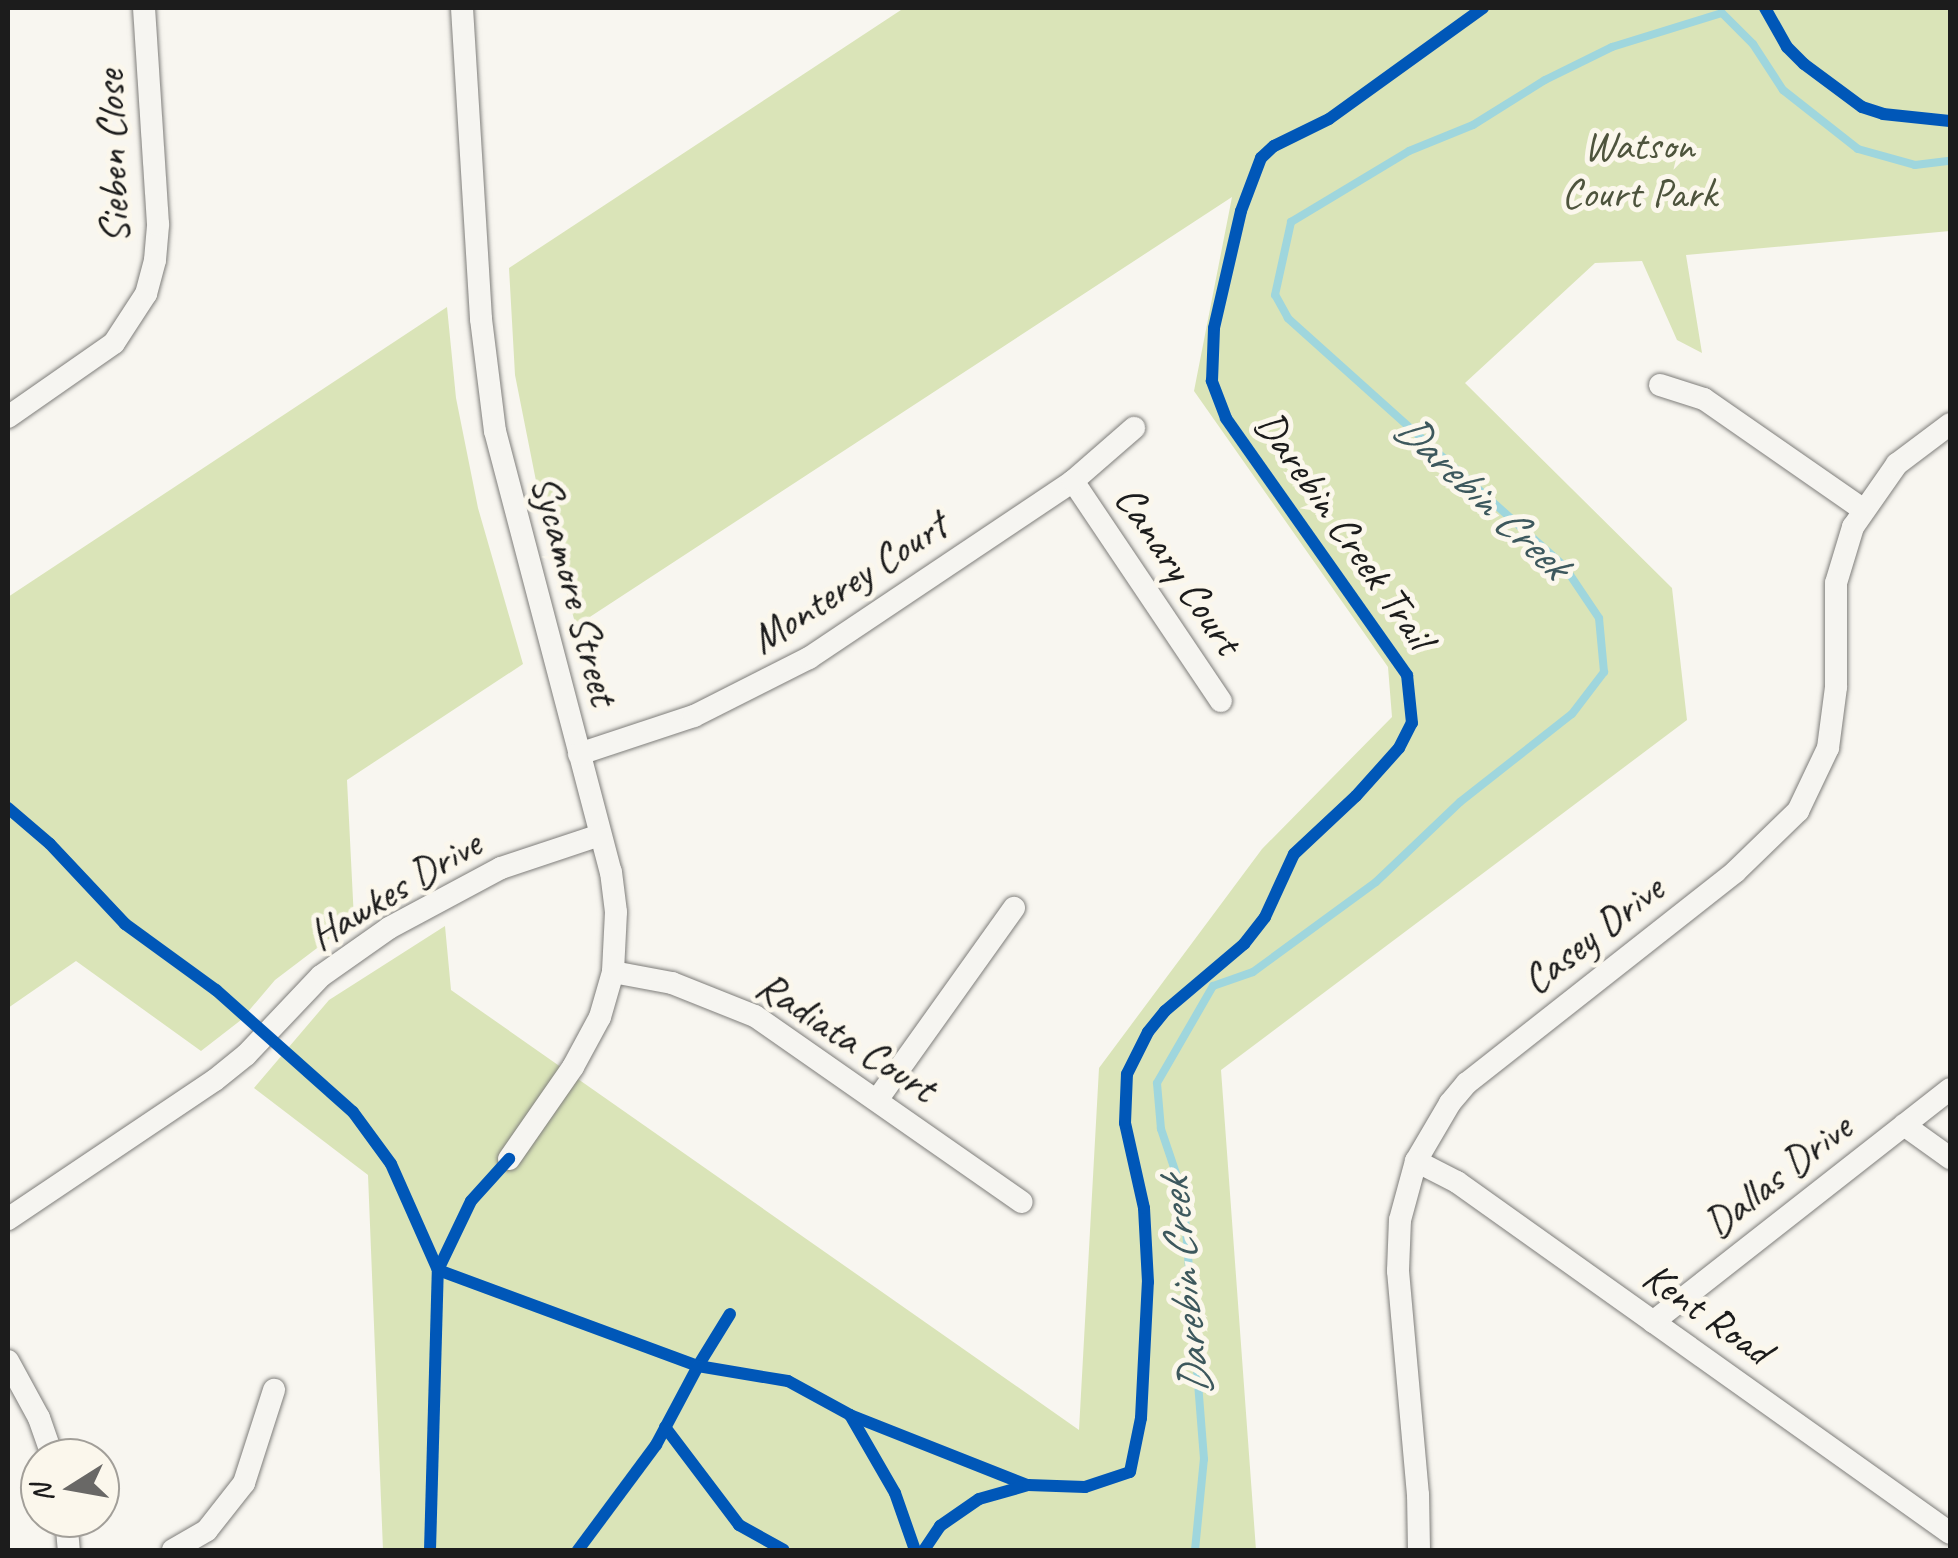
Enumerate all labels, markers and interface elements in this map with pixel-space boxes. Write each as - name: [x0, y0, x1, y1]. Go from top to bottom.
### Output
- street label: Sieben Close: [85, 69, 141, 245]
- park label: Watson Court Park: [1561, 121, 1717, 220]
- street label: Darebin Creek Trail: [1244, 402, 1444, 658]
- water label: Darebin Creek: [1384, 402, 1580, 590]
- street label: Sycamore Street: [519, 470, 629, 710]
- street label: Canary Court: [1103, 476, 1253, 664]
- street label: Monterey Court: [741, 501, 957, 665]
- street label: Hawkes Drive: [300, 819, 490, 961]
- street label: Casey Drive: [1512, 864, 1674, 1006]
- street label: Radiata Court: [747, 960, 945, 1114]
- street label: Dallas Drive: [1694, 1103, 1862, 1249]
- water label: Darebin Creek: [1147, 1175, 1223, 1399]
- street label: Kent Road: [1633, 1251, 1781, 1377]
- north arrow: [20, 1438, 120, 1538]
- text: N: [23, 1482, 61, 1505]

